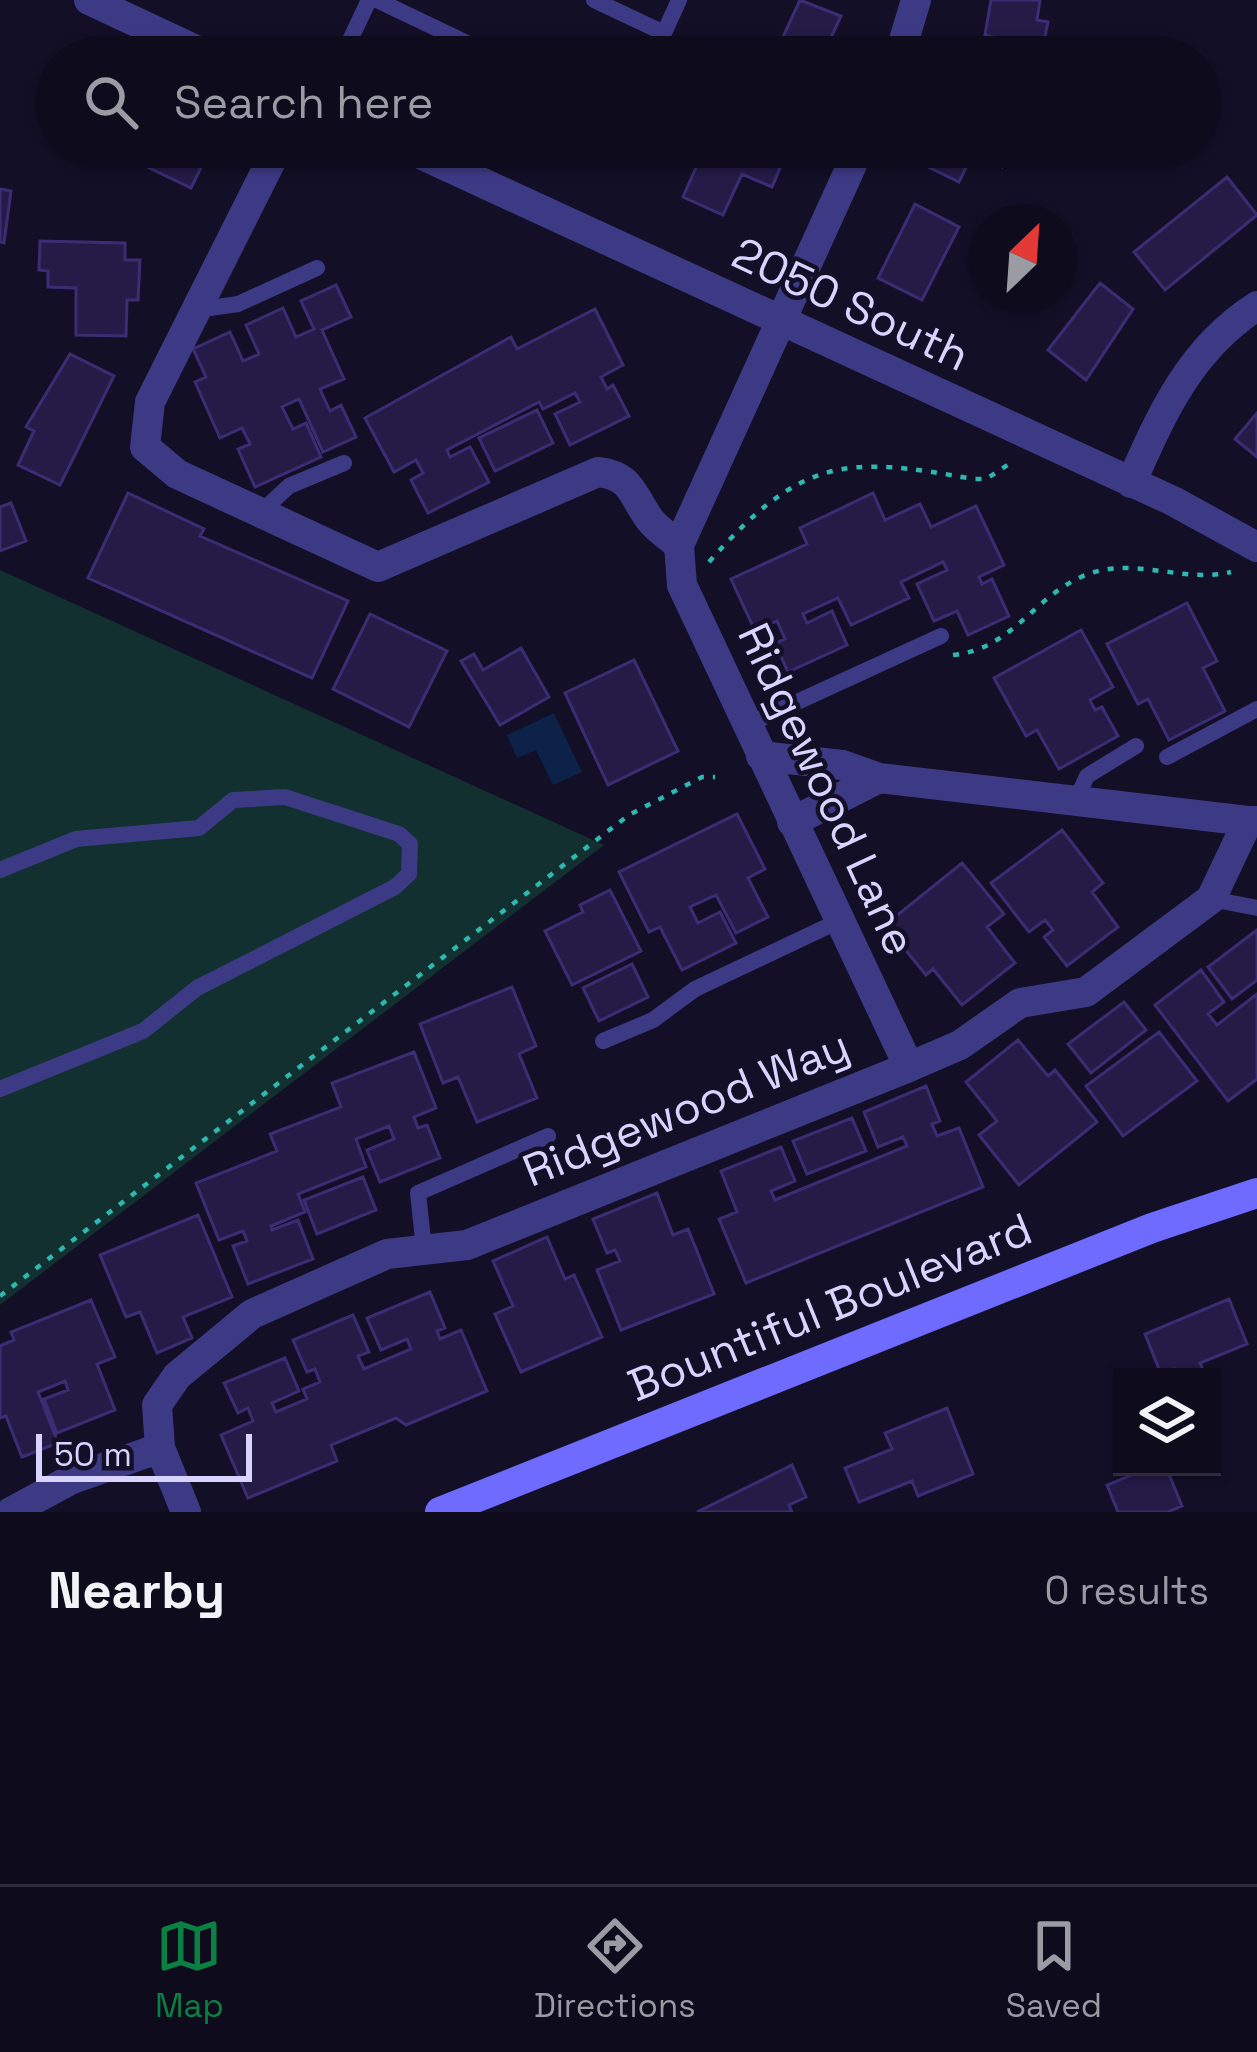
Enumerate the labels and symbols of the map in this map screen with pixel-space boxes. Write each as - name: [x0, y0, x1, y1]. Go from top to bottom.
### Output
- north arrow: [969, 204, 1077, 312]
- street label: 2050 South: [724, 224, 978, 384]
- street label: Ridgewood Lane: [725, 614, 929, 964]
- street label: Ridgewood Way: [515, 1017, 857, 1199]
- street label: Bountiful Boulevard: [620, 1200, 1040, 1414]
- scale bar: [36, 1428, 252, 1481]

